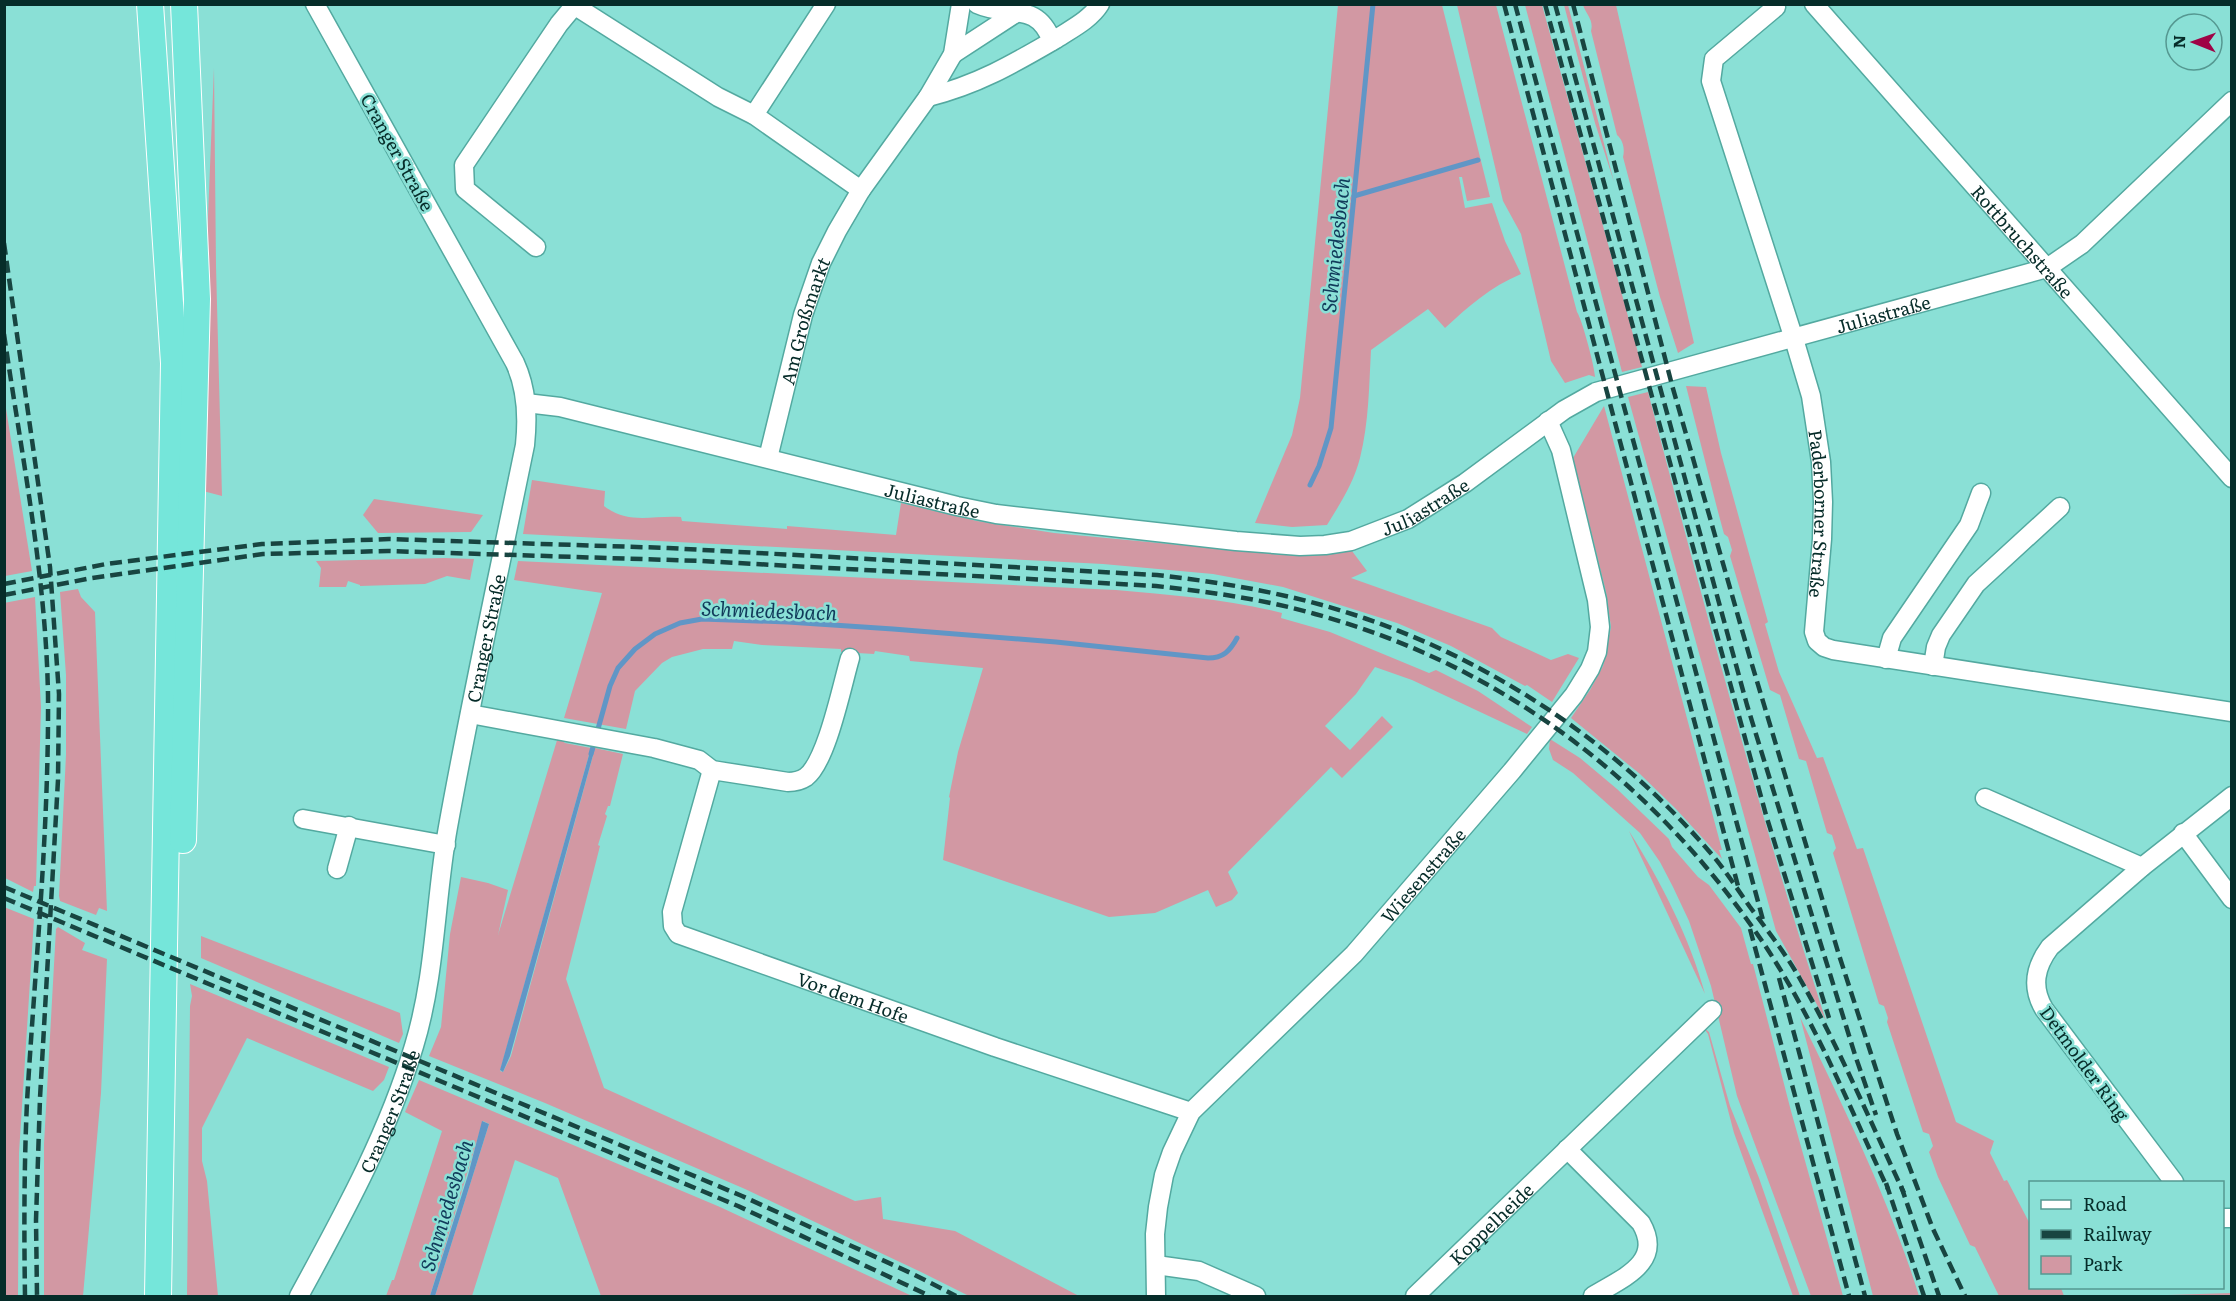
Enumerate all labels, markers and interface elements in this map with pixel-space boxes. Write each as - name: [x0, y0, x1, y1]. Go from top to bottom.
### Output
- north arrow: [2164, 12, 2224, 72]
- text: N: [2166, 35, 2190, 49]
- street label: Cranger Straße: [355, 88, 441, 216]
- water label: Schmiedesbach: [1312, 176, 1356, 314]
- street label: Rottbruchstraße: [1965, 178, 2081, 304]
- street label: Am Großmarkt: [773, 251, 836, 387]
- street label: Juliastraße: [1832, 287, 1933, 339]
- street label: Paderborner Straße: [1803, 428, 1837, 599]
- street label: Juliastraße: [1377, 471, 1474, 542]
- street label: Juliastraße: [882, 475, 982, 524]
- street label: Cranger Straße: [459, 571, 511, 705]
- water label: Schmiedesbach: [701, 592, 838, 626]
- street label: Wiesenstraße: [1374, 821, 1471, 928]
- street label: Vor dem Hofe: [794, 964, 913, 1029]
- street label: Detmolder Ring: [2034, 1000, 2137, 1127]
- street label: Cranger Straße: [352, 1046, 426, 1177]
- water label: Schmiedesbach: [411, 1135, 479, 1274]
- street label: Koppelheide: [1442, 1176, 1539, 1270]
- legend: [2029, 1181, 2224, 1289]
- text: Road: [2083, 1190, 2127, 1217]
- text: Railway: [2083, 1220, 2152, 1247]
- text: Park: [2083, 1250, 2124, 1277]

